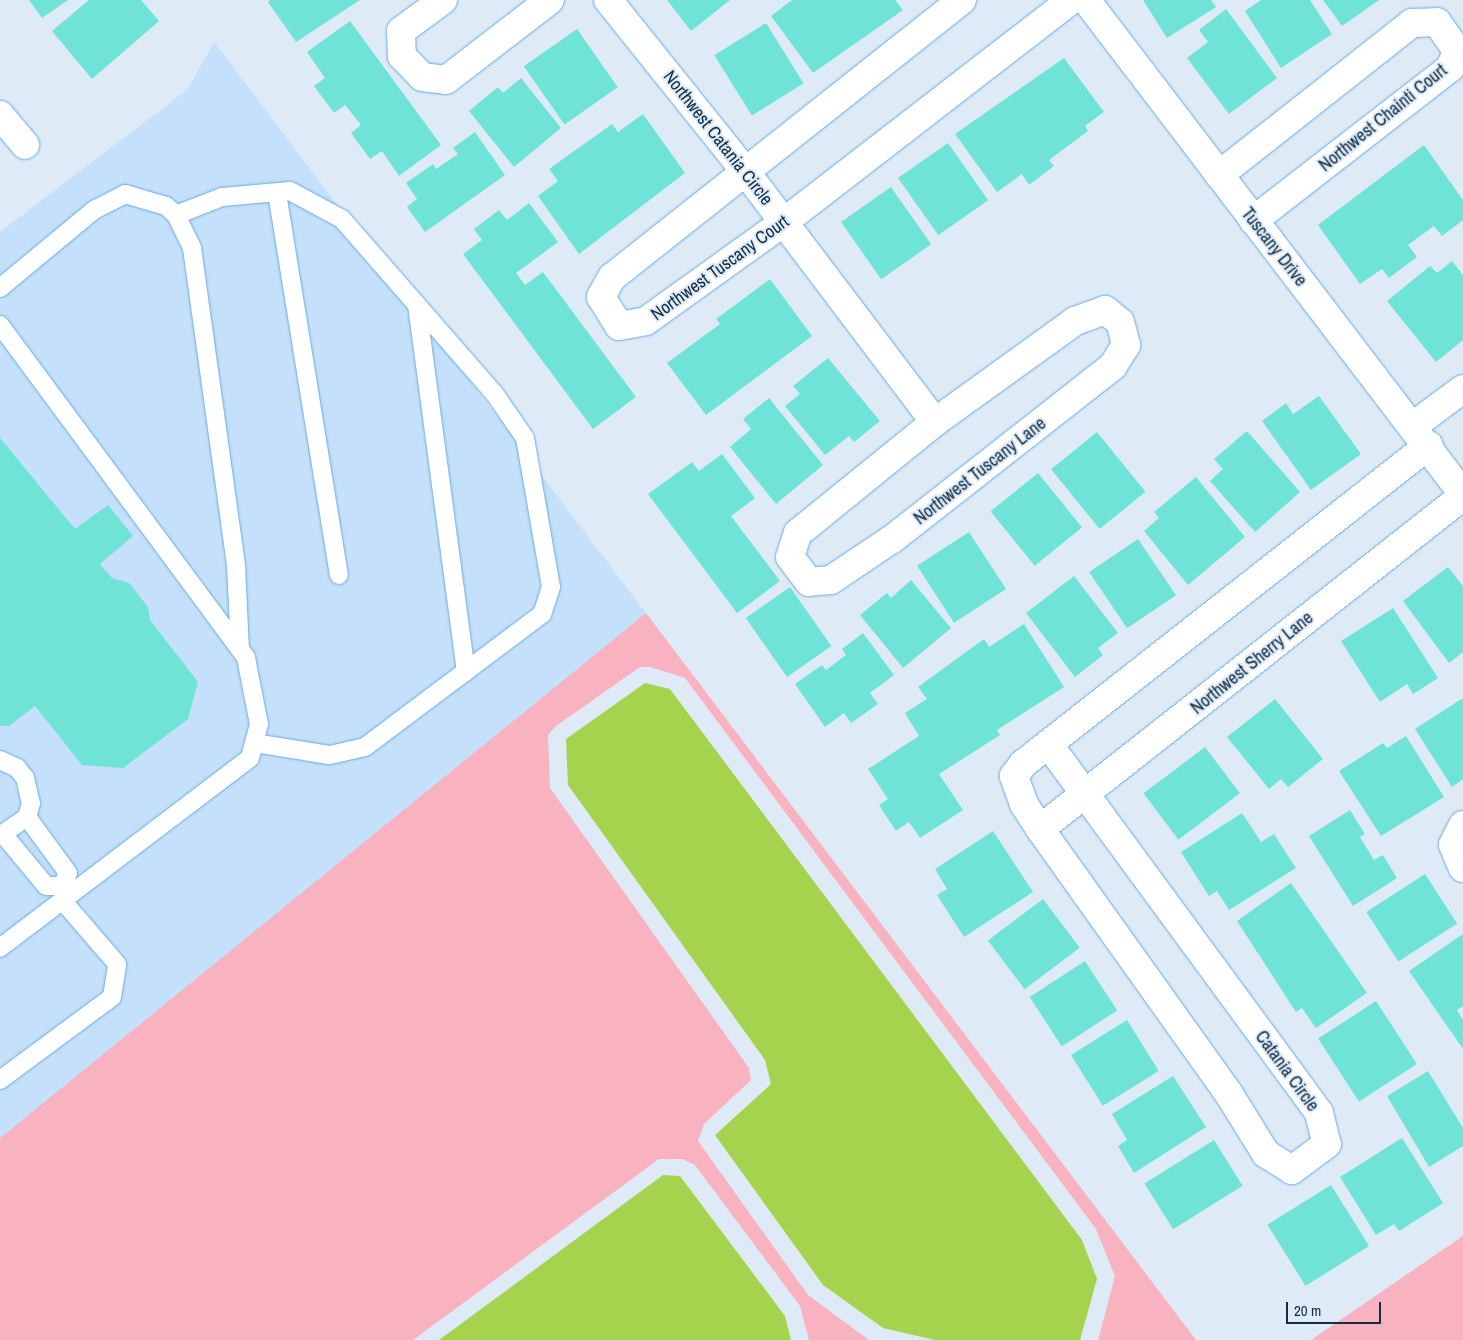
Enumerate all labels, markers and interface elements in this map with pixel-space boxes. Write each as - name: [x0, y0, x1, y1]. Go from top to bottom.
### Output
- street label: Northwest Chainti Court: [1315, 60, 1451, 176]
- street label: Northwest Catania Circle: [659, 66, 777, 210]
- street label: Tuscany Drive: [1237, 203, 1311, 291]
- street label: Northwest Tuscany Court: [647, 211, 793, 325]
- street label: Northwest Tuscany Lane: [910, 413, 1050, 529]
- street label: Northwest Sherry Lane: [1187, 607, 1317, 719]
- street label: Catania Circle: [1251, 1026, 1323, 1116]
- scale bar: [1288, 1292, 1383, 1324]
- text: 20 m: [1294, 1300, 1321, 1321]

